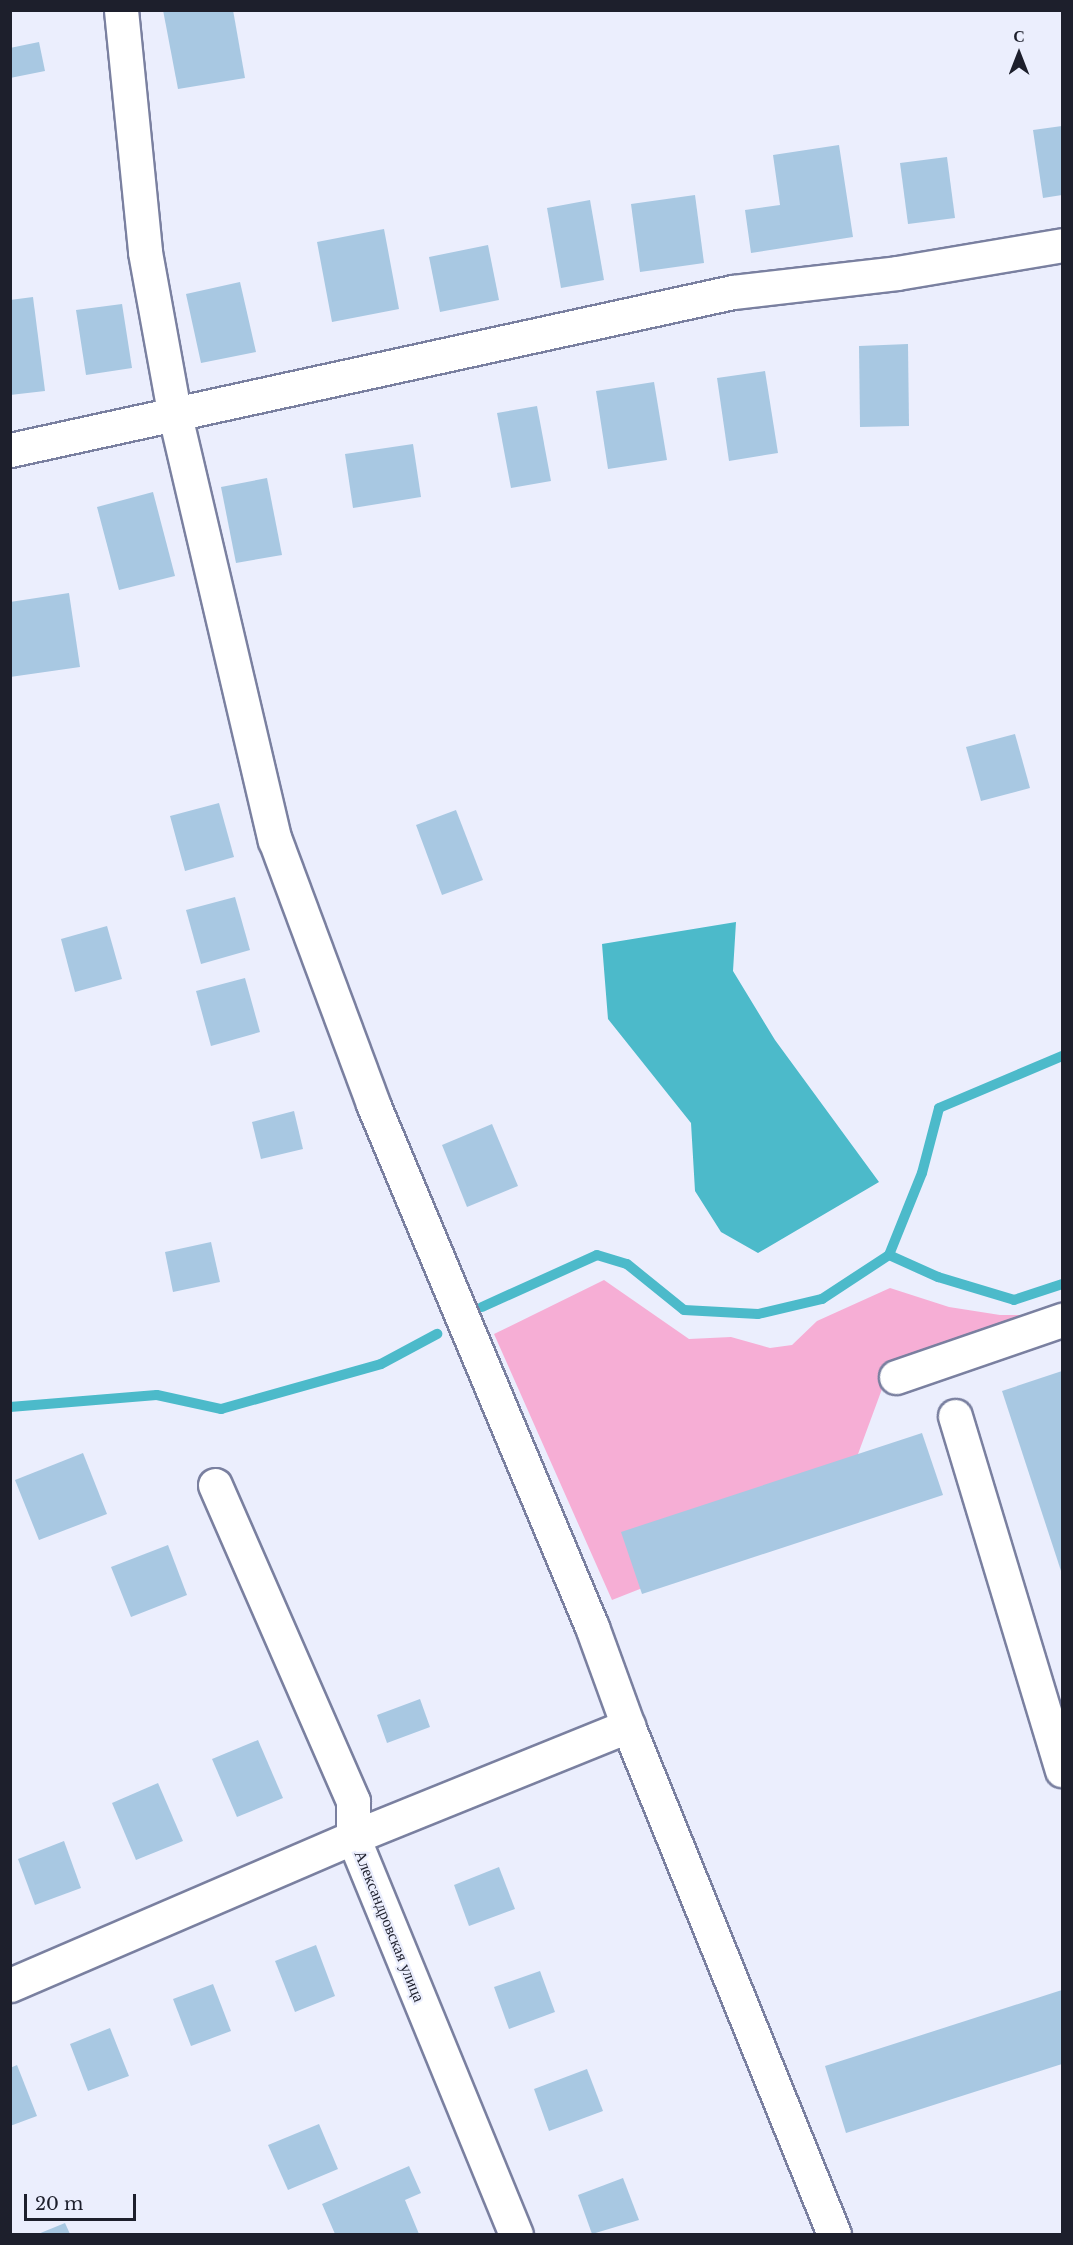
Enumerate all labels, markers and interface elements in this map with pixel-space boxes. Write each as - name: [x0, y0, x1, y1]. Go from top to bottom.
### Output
- north arrow: [989, 24, 1049, 84]
- text: С: [1013, 26, 1025, 46]
- street label: Александровская улица: [351, 1847, 429, 2005]
- scale bar: [27, 2182, 140, 2220]
- text: 20 m: [35, 2193, 83, 2215]

